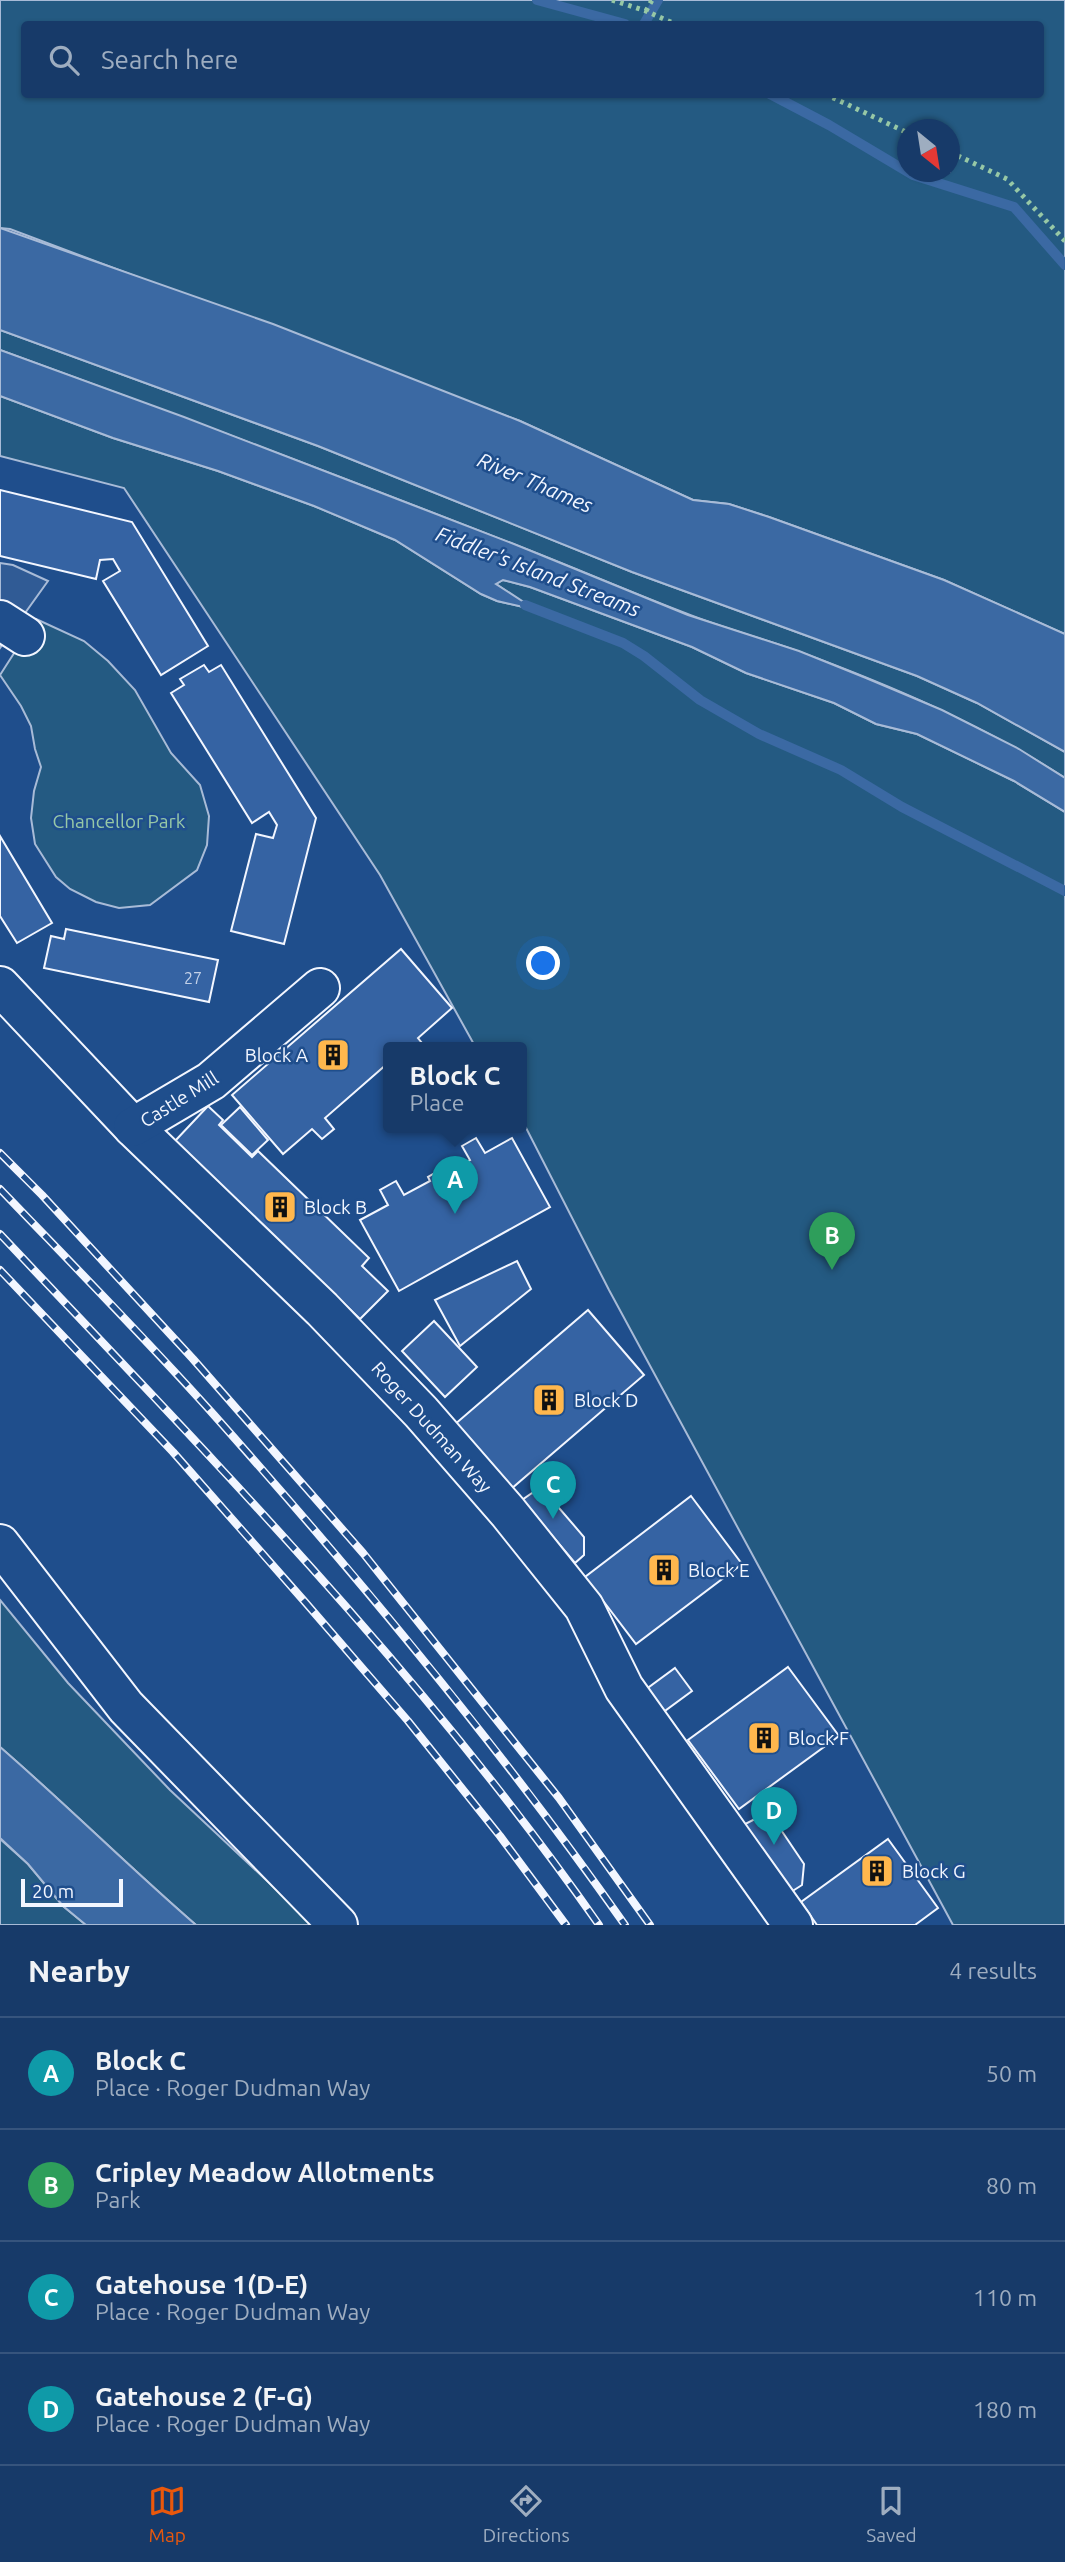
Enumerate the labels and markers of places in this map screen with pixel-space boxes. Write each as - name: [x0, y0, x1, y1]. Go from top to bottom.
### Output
- building icon: Block A: [314, 1036, 352, 1074]
- place label: Block A: [245, 1044, 309, 1066]
- pin: A: [432, 1156, 478, 1214]
- building icon: Block B: [261, 1188, 299, 1226]
- place label: Block B: [304, 1196, 367, 1218]
- pin: B: [809, 1212, 855, 1270]
- building icon: Block D: [530, 1381, 568, 1419]
- place label: Block D: [574, 1389, 638, 1411]
- pin: C: [530, 1461, 576, 1519]
- building icon: Block E: [645, 1551, 683, 1589]
- place label: Block E: [688, 1559, 750, 1581]
- building icon: Block F: [745, 1719, 783, 1757]
- place label: Block F: [788, 1727, 849, 1749]
- pin: D: [751, 1787, 797, 1845]
- building icon: Block G: [858, 1852, 896, 1890]
- place label: Block G: [902, 1860, 966, 1882]

